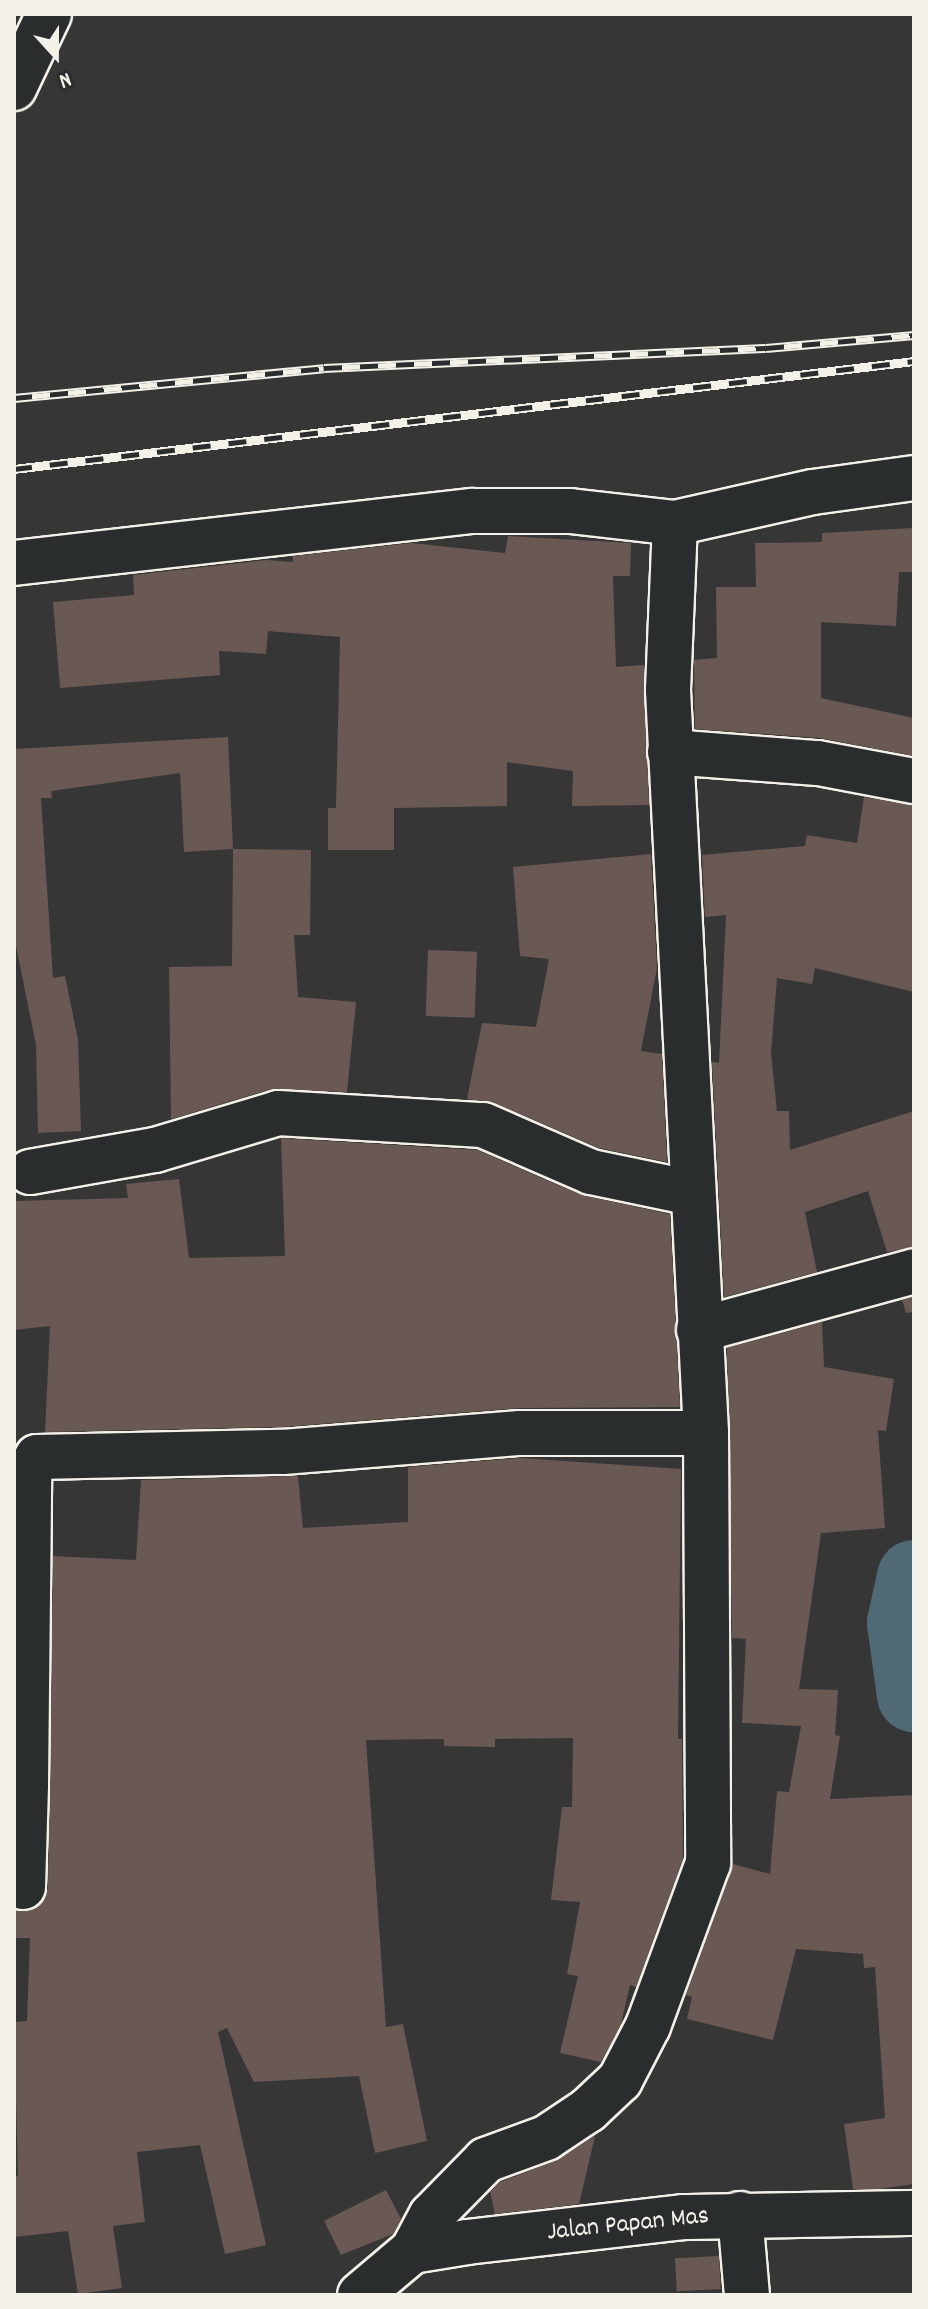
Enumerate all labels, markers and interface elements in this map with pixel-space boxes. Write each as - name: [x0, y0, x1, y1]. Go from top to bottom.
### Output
- north arrow: [16, 16, 96, 96]
- text: N: [54, 62, 75, 95]
- street label: Jalan Papan Mas: [546, 2201, 710, 2249]

